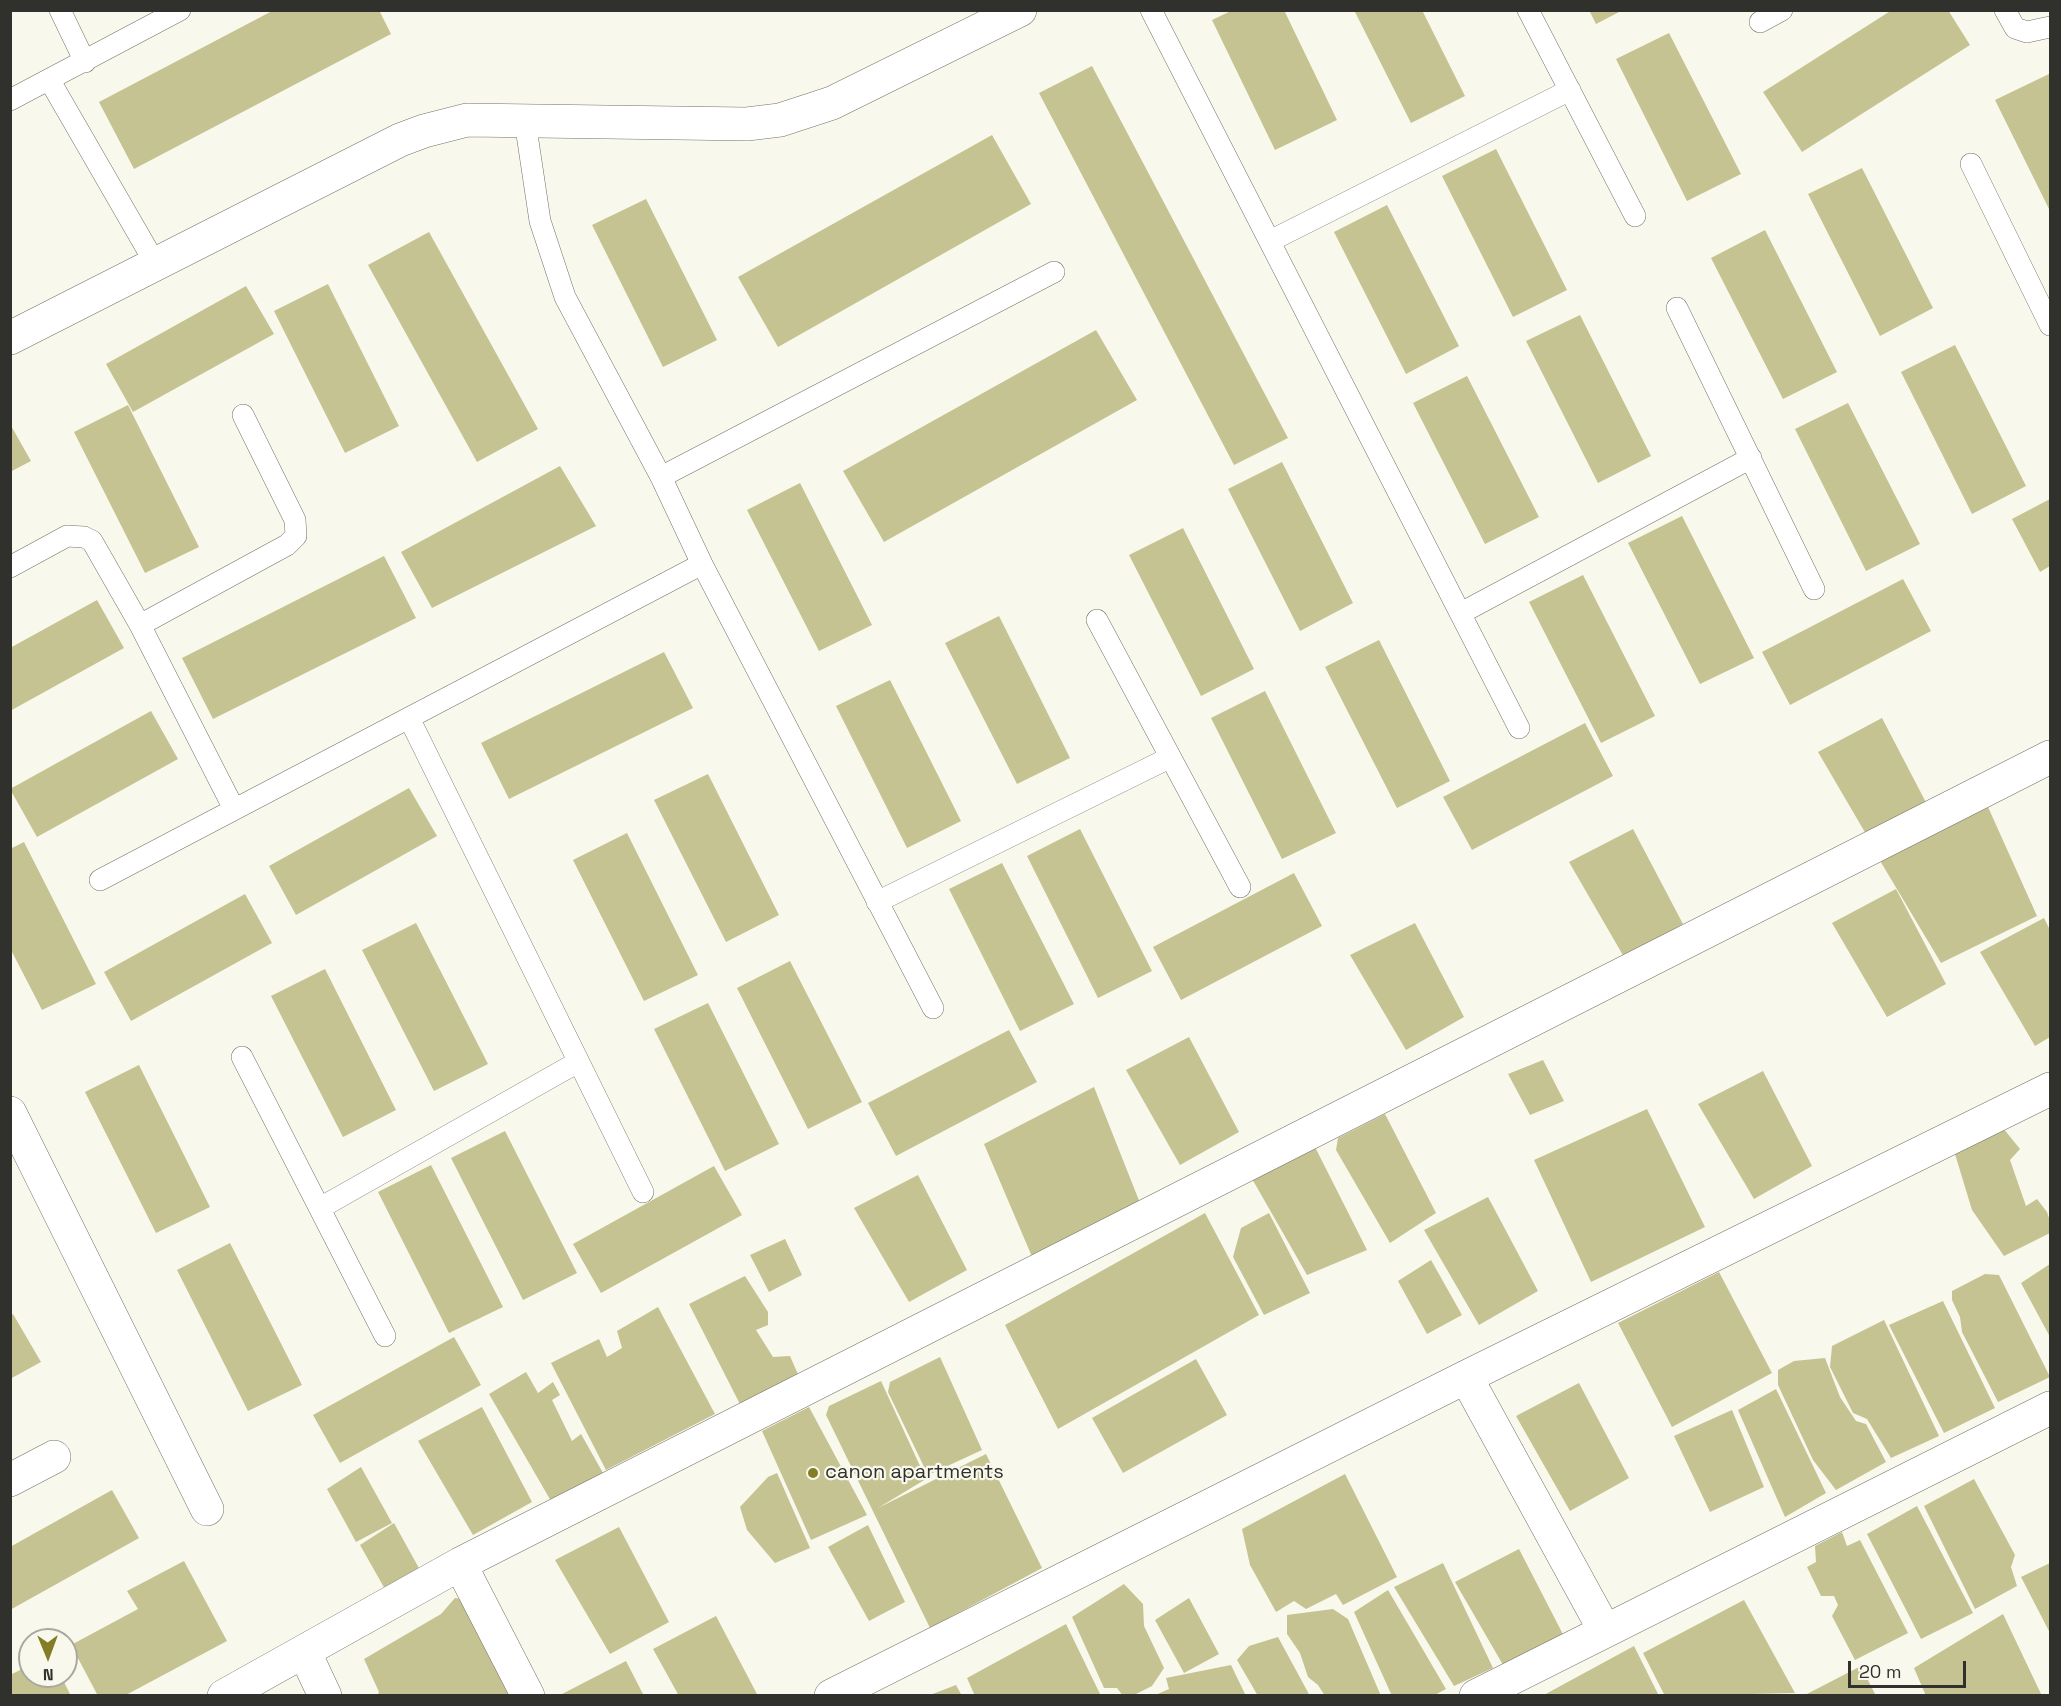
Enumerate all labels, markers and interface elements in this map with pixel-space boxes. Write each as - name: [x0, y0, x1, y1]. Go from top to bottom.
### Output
- place label: canon apartments: [825, 1461, 1004, 1485]
- marker: canon apartments: [806, 1466, 820, 1480]
- north arrow: [18, 1628, 78, 1688]
- scale bar: [1851, 1649, 1970, 1687]
- text: 20 m: [1859, 1660, 1902, 1683]
- text: N: [43, 1664, 54, 1685]

